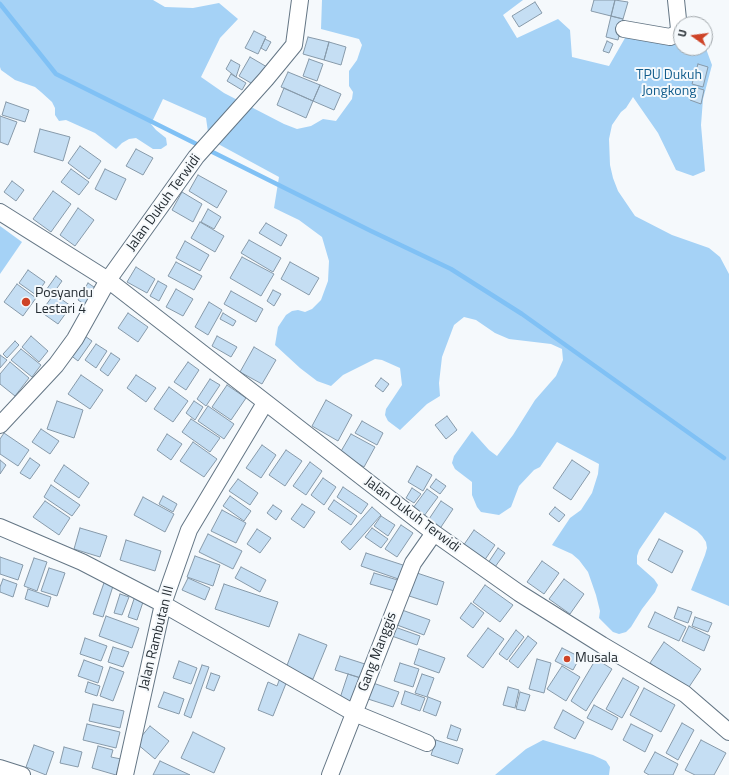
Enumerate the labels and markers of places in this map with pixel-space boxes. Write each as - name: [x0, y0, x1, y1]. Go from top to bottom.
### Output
- place label: Posyandu Lestari 4: [35, 286, 93, 318]
- marker: Posyandu Lestari 4: [20, 296, 32, 308]
- place label: Musala: [575, 651, 618, 667]
- marker: Musala: [562, 654, 572, 664]

